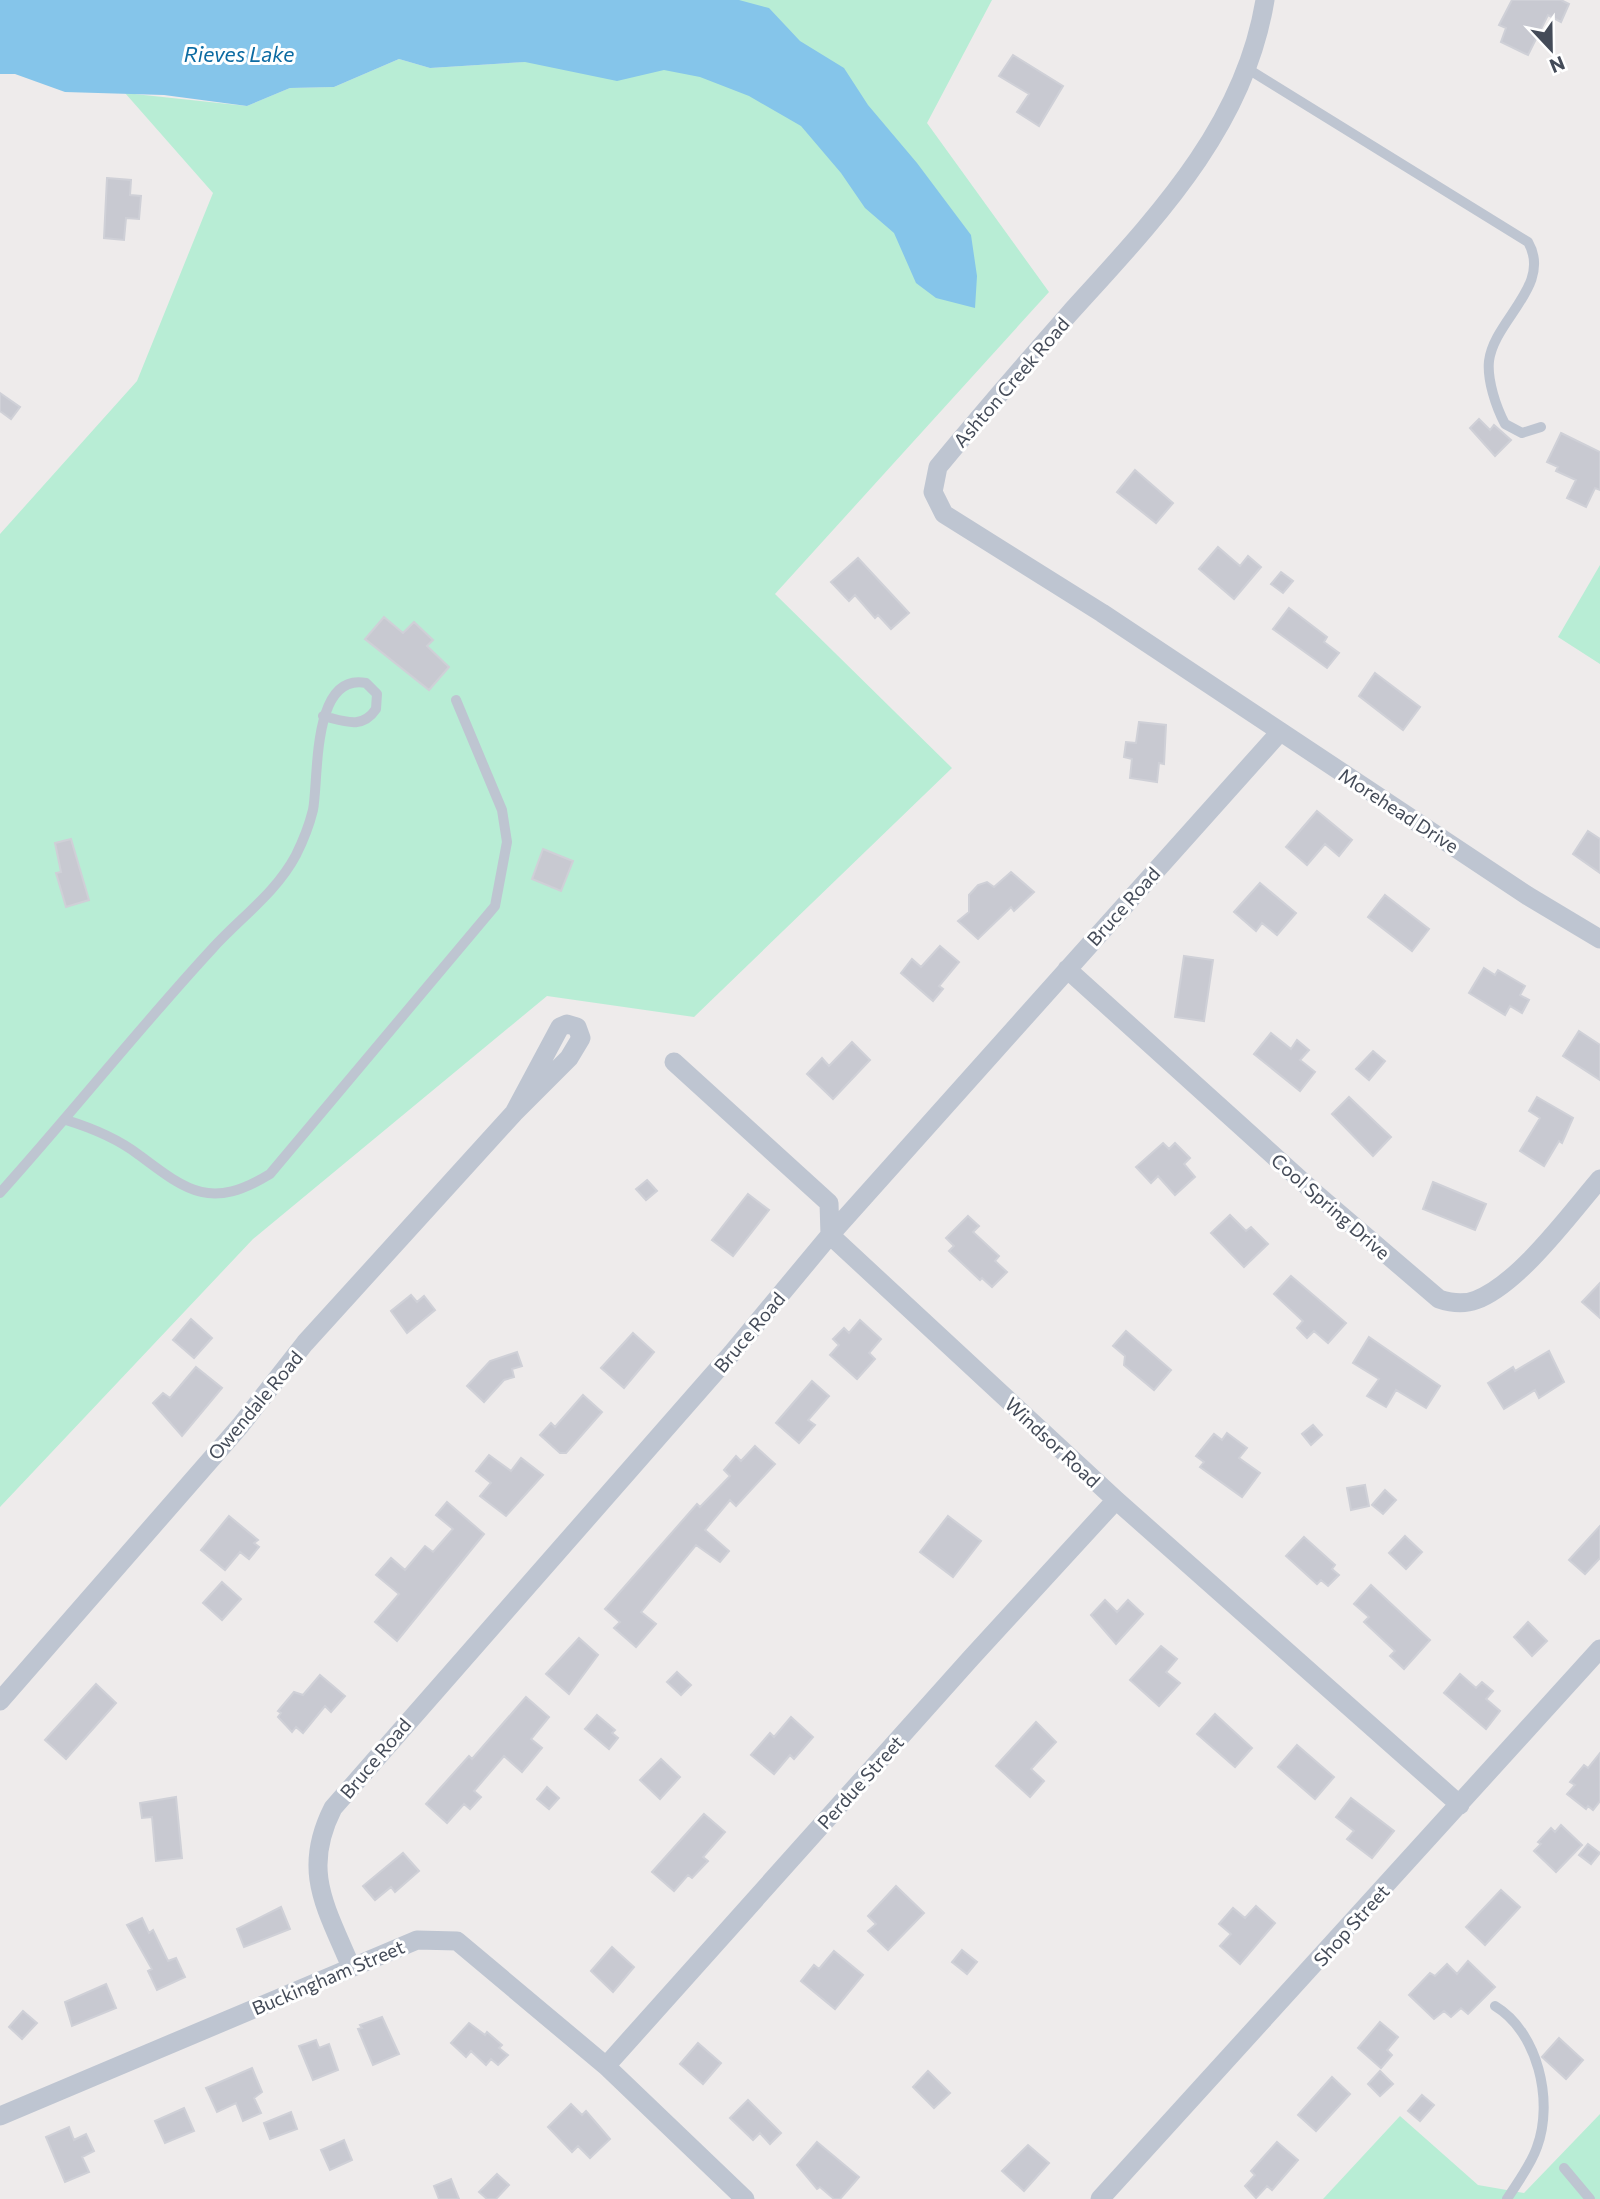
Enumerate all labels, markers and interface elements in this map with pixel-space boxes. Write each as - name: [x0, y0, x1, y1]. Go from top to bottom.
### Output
- north arrow: [1516, 14, 1586, 84]
- water label: Rieves Lake: [184, 41, 294, 66]
- text: N: [1547, 52, 1568, 79]
- street label: Ashton Creek Road: [948, 312, 1074, 452]
- street label: Morehead Drive: [1335, 763, 1463, 857]
- street label: Bruce Road: [1082, 862, 1164, 950]
- street label: Cool Spring Drive: [1267, 1148, 1395, 1264]
- street label: Bruce Road: [709, 1287, 789, 1377]
- street label: Owendale Road: [203, 1346, 307, 1464]
- street label: Windsor Road: [1001, 1392, 1105, 1492]
- street label: Bruce Road: [335, 1713, 415, 1803]
- street label: Perdue Street: [812, 1730, 908, 1833]
- street label: Shop Street: [1308, 1879, 1394, 1971]
- street label: Buckingham Street: [248, 1934, 408, 2020]

